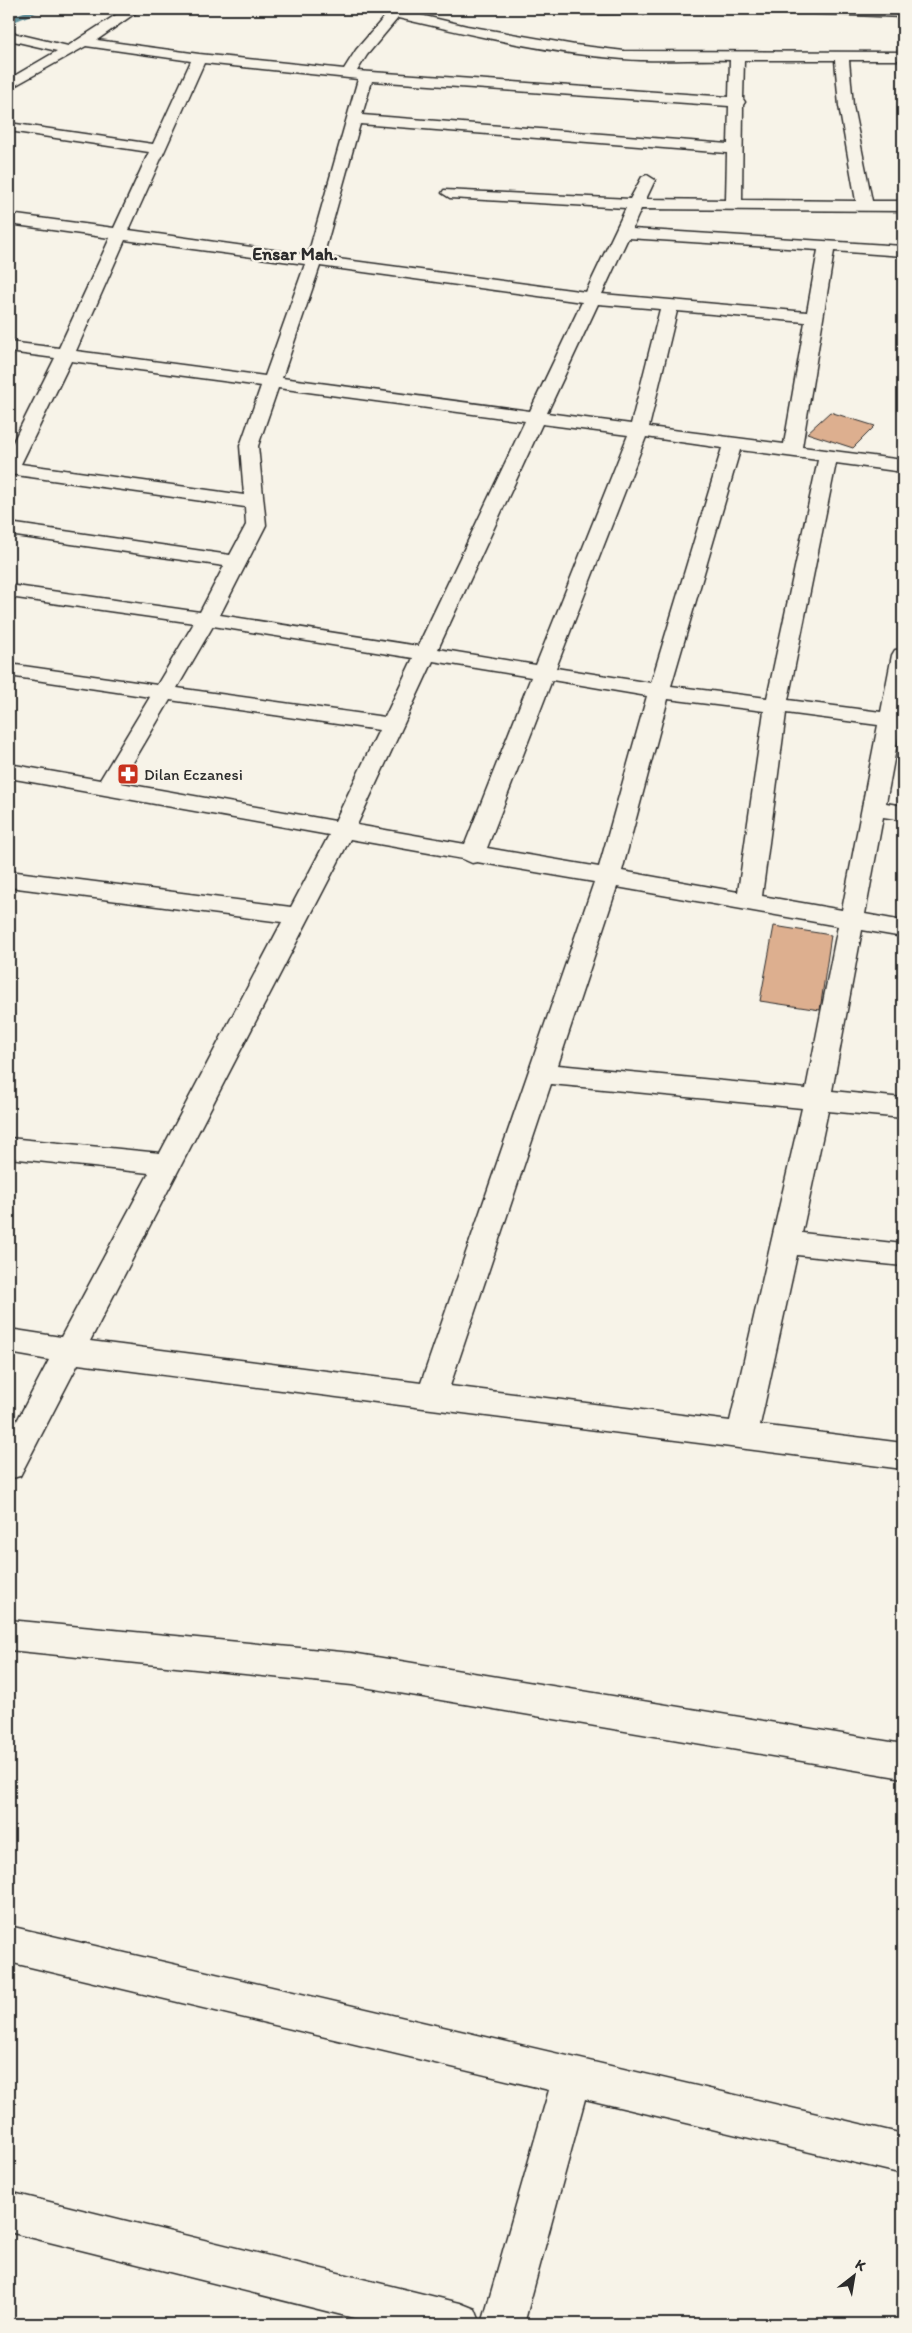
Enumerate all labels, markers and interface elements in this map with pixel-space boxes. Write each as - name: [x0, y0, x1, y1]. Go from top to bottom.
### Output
- district label: Ensar Mah.: [252, 243, 338, 265]
- pharmacy icon: Dilan Eczanesi: [116, 762, 140, 786]
- place label: Dilan Eczanesi: [144, 765, 243, 784]
- north arrow: [830, 2250, 880, 2300]
- text: K: [852, 2256, 870, 2275]

